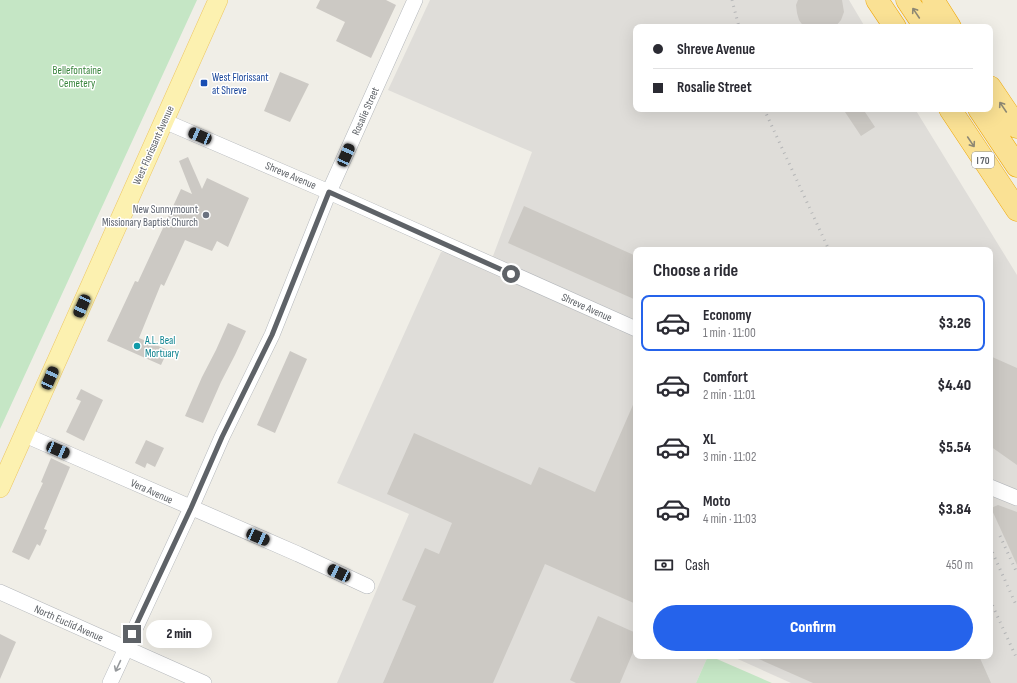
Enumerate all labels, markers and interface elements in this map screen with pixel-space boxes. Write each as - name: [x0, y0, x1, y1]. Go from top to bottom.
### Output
- one-way arrow: [912, 8, 920, 19]
- text: Shreve Avenue: [677, 40, 755, 59]
- park label: Bellefontaine Cemetery: [53, 64, 101, 90]
- place label: West Florissant at Shreve: [212, 71, 269, 97]
- marker: West Florissant at Shreve: [199, 78, 209, 88]
- text: Rosalie Street: [677, 78, 752, 97]
- street label: Rosalie Street: [349, 85, 382, 137]
- one-way arrow: [999, 101, 1007, 113]
- street label: West Florissant Avenue: [130, 104, 177, 187]
- car: [187, 126, 213, 146]
- one-way arrow: [967, 136, 975, 147]
- car: [336, 142, 356, 168]
- road number: I 70: [972, 152, 994, 168]
- street label: Shreve Avenue: [263, 159, 318, 192]
- place label: New Sunnymount Missionary Baptist Church: [102, 203, 199, 229]
- marker: New Sunnymount Missionary Baptist Church: [201, 210, 211, 220]
- text: Choose a ride: [653, 260, 738, 281]
- route start: [502, 265, 520, 283]
- street label: Shreve Avenue: [559, 291, 614, 324]
- car: [72, 293, 92, 319]
- icon: car: [655, 305, 691, 341]
- text: Economy: [703, 306, 752, 325]
- text: $3.26: [938, 314, 971, 333]
- text: 1 min · 11:00: [703, 325, 756, 341]
- place label: A.L. Beal Mortuary: [144, 334, 180, 360]
- marker: A.L. Beal Mortuary: [132, 341, 142, 351]
- car: [40, 365, 60, 391]
- icon: car: [655, 367, 691, 403]
- text: Comfort: [703, 368, 748, 387]
- text: $4.40: [937, 376, 971, 395]
- text: 2 min · 11:01: [703, 387, 755, 403]
- icon: car: [655, 429, 691, 465]
- text: XL: [703, 430, 716, 449]
- text: $5.54: [939, 438, 971, 457]
- car: [45, 440, 71, 460]
- text: 3 min · 11:02: [703, 449, 756, 465]
- street label: Vera Avenue: [129, 476, 175, 507]
- icon: car: [655, 491, 691, 527]
- text: Moto: [703, 492, 730, 511]
- text: $3.84: [938, 500, 971, 519]
- text: 4 min · 11:03: [703, 511, 756, 527]
- car: [245, 527, 271, 547]
- icon: cash: [653, 554, 675, 576]
- text: Cash: [685, 556, 710, 575]
- text: 450 m: [946, 557, 973, 573]
- car: [326, 562, 352, 584]
- street label: North Euclid Avenue: [32, 602, 105, 645]
- button: Confirm: [653, 605, 973, 651]
- callout: 2 min: [146, 620, 212, 648]
- route end: [123, 625, 141, 643]
- text: 2 min: [166, 626, 192, 642]
- one-way arrow: [114, 659, 121, 671]

